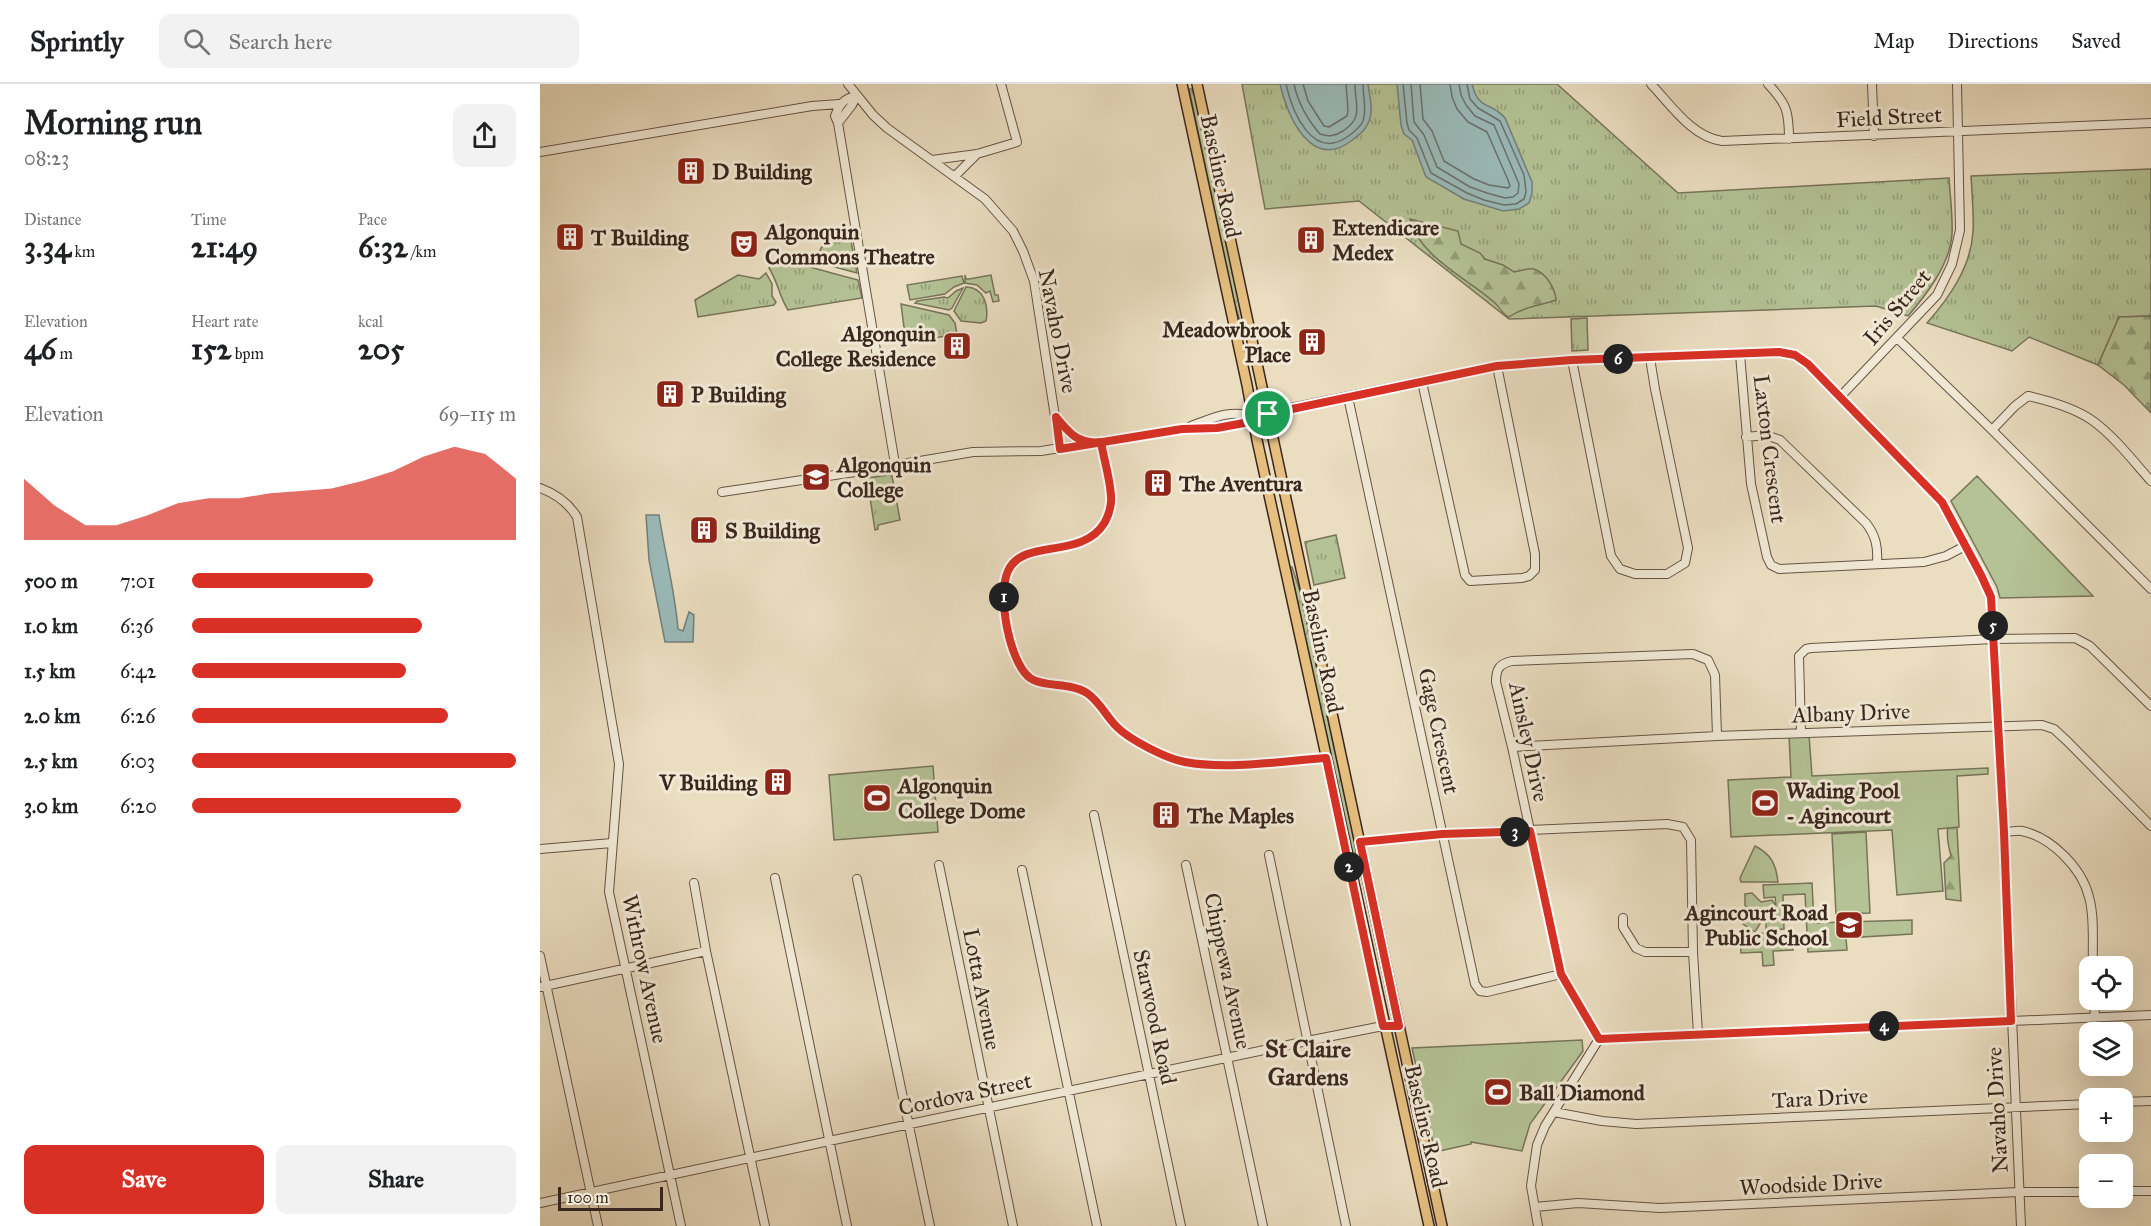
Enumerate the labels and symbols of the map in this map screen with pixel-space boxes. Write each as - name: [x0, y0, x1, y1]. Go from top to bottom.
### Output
- street label: Field Street: [1835, 101, 1943, 133]
- street label: Baseline Road: [1195, 112, 1247, 240]
- building icon: D Building: [675, 155, 707, 187]
- place label: D Building: [712, 158, 812, 185]
- place label: Extendicare Medex: [1332, 214, 1439, 266]
- place label: Algonquin Commons Theatre: [763, 218, 935, 270]
- building icon: T Building: [554, 221, 586, 253]
- place label: T Building: [590, 224, 689, 251]
- building icon: Extendicare Medex: [1295, 224, 1327, 256]
- theatre icon: Algonquin Commons Theatre: [728, 228, 760, 260]
- street label: Iris Street: [1857, 263, 1937, 351]
- street label: Navaho Drive: [1033, 267, 1083, 395]
- place label: Meadowbrook Place: [1162, 316, 1292, 368]
- place label: Algonquin College Residence: [776, 320, 936, 372]
- building icon: Meadowbrook Place: [1296, 326, 1328, 358]
- building icon: Algonquin College Residence: [941, 330, 973, 362]
- pin: 6: [1603, 344, 1633, 374]
- street label: Laxton Crescent: [1748, 373, 1793, 525]
- building icon: P Building: [654, 378, 686, 410]
- place label: P Building: [691, 381, 787, 408]
- pin: [1242, 388, 1293, 439]
- place label: Algonquin College: [835, 451, 931, 503]
- school or university icon: Algonquin College: [800, 461, 832, 493]
- building icon: The Aventura: [1142, 467, 1174, 499]
- place label: The Aventura: [1178, 470, 1303, 497]
- building icon: S Building: [688, 514, 720, 546]
- place label: S Building: [725, 517, 821, 544]
- pin: 1: [989, 582, 1019, 612]
- street label: Baseline Road: [1297, 587, 1349, 715]
- pin: 5: [1978, 611, 2008, 641]
- street label: Gage Crescent: [1413, 666, 1466, 797]
- street label: Ainsley Drive: [1503, 679, 1555, 804]
- street label: Albany Drive: [1790, 697, 1911, 729]
- building icon: V Building: [762, 766, 794, 798]
- place label: V Building: [659, 769, 758, 796]
- place label: Algonquin College Dome: [896, 772, 1025, 824]
- place label: Wading Pool - Agincourt: [1786, 777, 1901, 829]
- sports icon: Algonquin College Dome: [861, 782, 893, 814]
- sports icon: Wading Pool - Agincourt: [1749, 787, 1781, 819]
- building icon: The Maples: [1150, 799, 1182, 831]
- place label: The Maples: [1186, 802, 1294, 829]
- pin: 3: [1500, 817, 1530, 847]
- pin: 2: [1334, 852, 1364, 882]
- street label: Chippewa Avenue: [1198, 890, 1258, 1052]
- street label: Withrow Avenue: [616, 892, 674, 1046]
- place label: Agincourt Road Public School: [1683, 899, 1829, 951]
- school or university icon: Agincourt Road Public School: [1833, 909, 1865, 941]
- street label: Lotta Avenue: [957, 926, 1007, 1052]
- street label: Starwood Road: [1127, 947, 1183, 1087]
- pin: 4: [1869, 1011, 1899, 1041]
- district label: St Claire Gardens: [1265, 1034, 1351, 1092]
- street label: Navaho Drive: [1980, 1046, 2014, 1174]
- street label: Baseline Road: [1399, 1062, 1453, 1190]
- street label: Cordova Street: [896, 1067, 1034, 1121]
- sports icon: Ball Diamond: [1482, 1076, 1514, 1108]
- place label: Ball Diamond: [1519, 1079, 1646, 1106]
- street label: Tara Drive: [1771, 1082, 1869, 1114]
- street label: Woodside Drive: [1739, 1167, 1883, 1201]
- scale bar: [558, 1184, 663, 1212]

